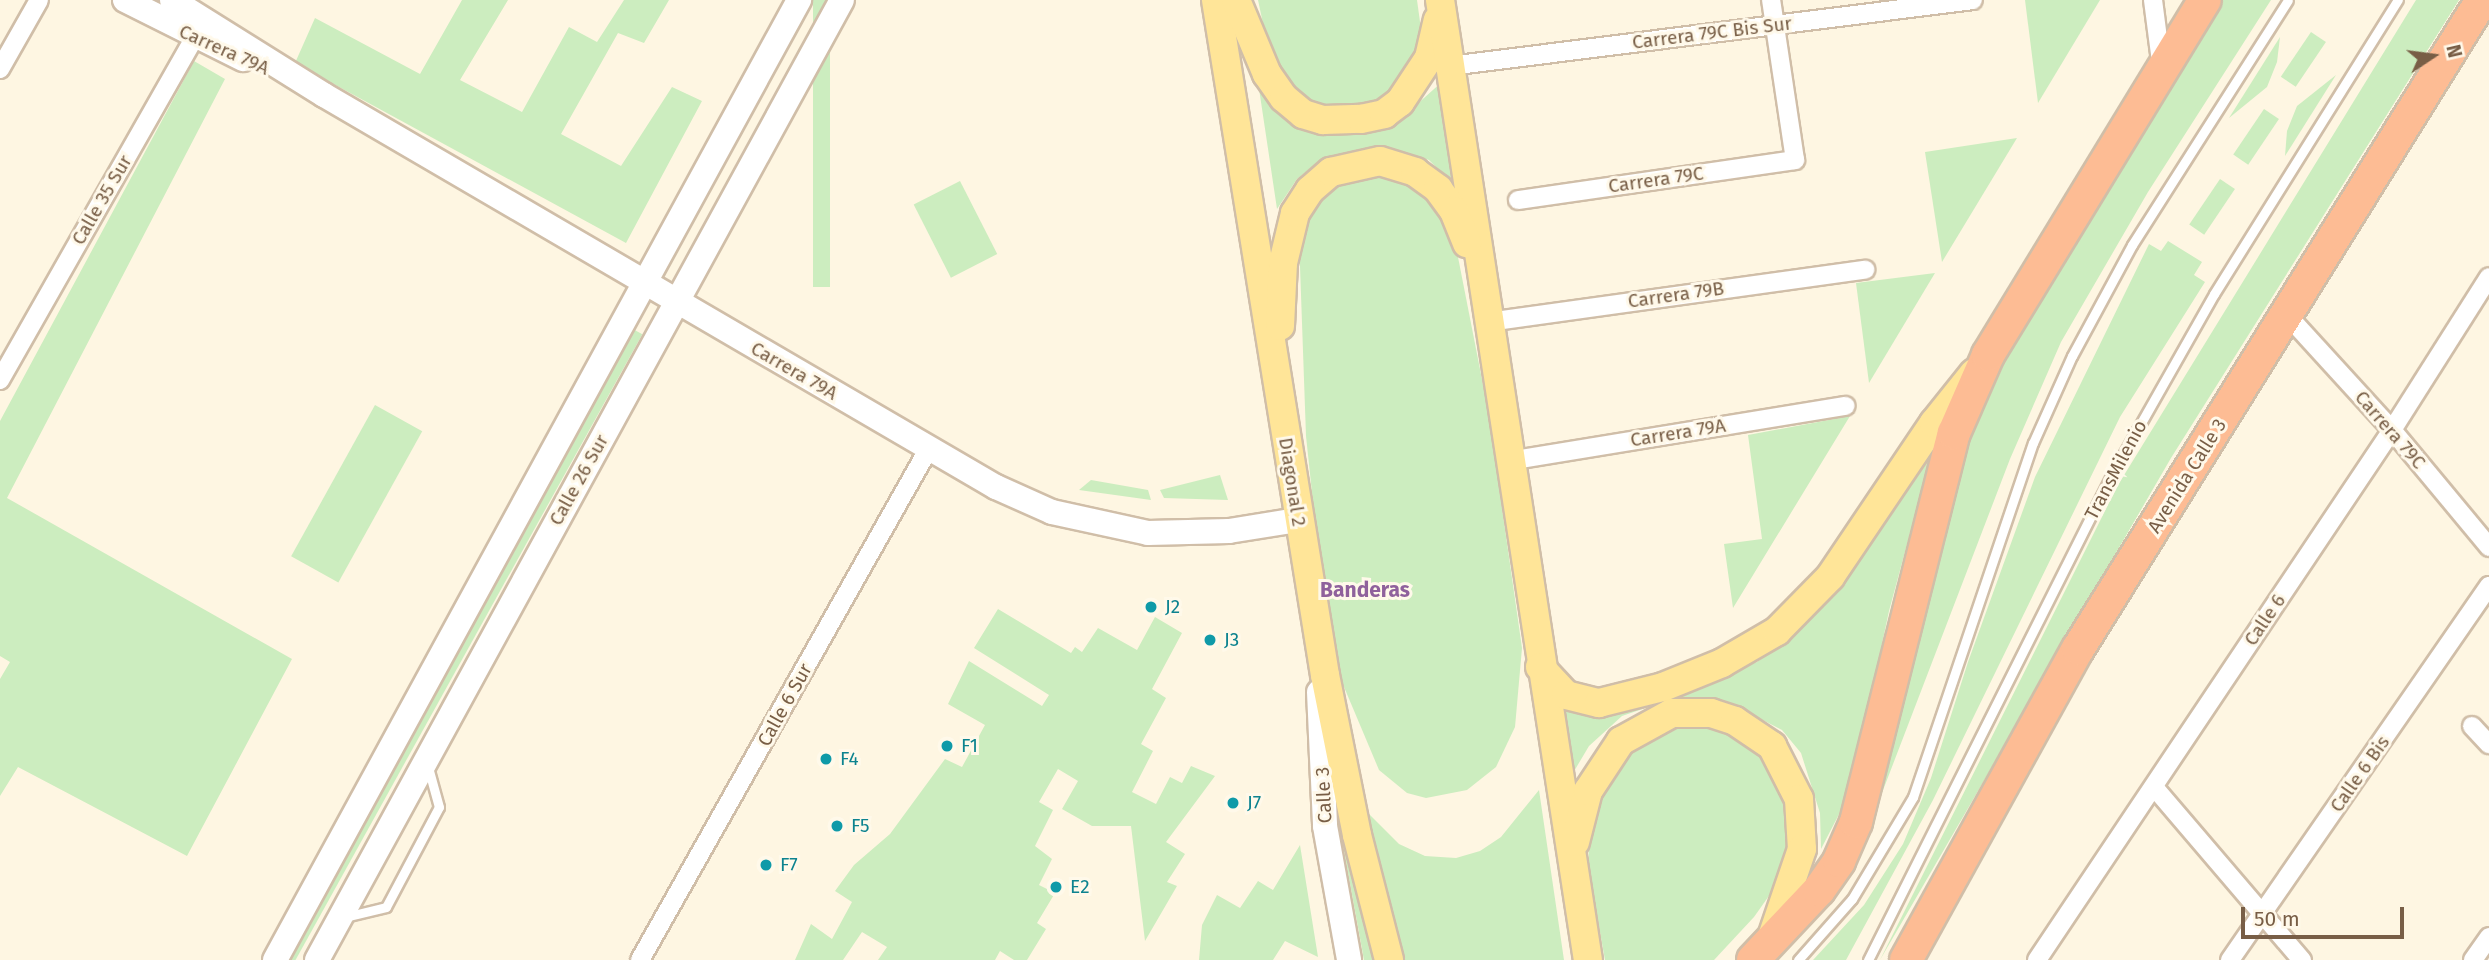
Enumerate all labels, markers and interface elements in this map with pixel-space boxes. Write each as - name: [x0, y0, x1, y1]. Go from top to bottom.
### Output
- street label: Carrera 79C Bis Sur: [1631, 12, 1793, 54]
- street label: Carrera 79A: [175, 20, 273, 80]
- north arrow: [2398, 21, 2468, 91]
- text: N: [2441, 42, 2467, 60]
- street label: Calle 35 Sur: [67, 151, 137, 249]
- street label: Carrera 79C: [1607, 162, 1705, 198]
- street label: Carrera 79B: [1626, 277, 1726, 313]
- street label: Carrera 79A: [747, 337, 841, 405]
- street label: Carrera 79C: [2350, 386, 2430, 474]
- street label: Carrera 79A: [1629, 414, 1727, 452]
- street label: Avenida Calle 3: [2143, 415, 2231, 537]
- street label: TransMilenio: [2080, 416, 2152, 524]
- street label: Calle 26 Sur: [545, 431, 613, 529]
- street label: Diagonal 2: [1274, 436, 1310, 528]
- district label: Banderas: [1320, 577, 1410, 603]
- street label: Calle 6: [2240, 590, 2290, 650]
- place label: J2: [1165, 596, 1180, 618]
- marker: J2: [1143, 599, 1159, 615]
- place label: J3: [1224, 629, 1239, 651]
- marker: J3: [1202, 632, 1218, 648]
- street label: Calle 6 Sur: [753, 660, 817, 750]
- street label: Calle 6 Bis: [2325, 731, 2395, 817]
- place label: F1: [961, 735, 978, 757]
- marker: F1: [939, 738, 955, 754]
- place label: F4: [840, 748, 859, 770]
- marker: F4: [818, 751, 834, 767]
- street label: Calle 3: [1311, 766, 1337, 824]
- place label: J7: [1247, 792, 1261, 814]
- marker: J7: [1225, 795, 1241, 811]
- place label: F5: [851, 815, 869, 837]
- marker: F5: [829, 818, 845, 834]
- place label: F7: [780, 854, 798, 876]
- marker: F7: [758, 857, 774, 873]
- place label: E2: [1070, 876, 1090, 898]
- marker: E2: [1048, 879, 1064, 895]
- scale bar: [2244, 894, 2407, 938]
- text: 50 m: [2254, 906, 2300, 932]

